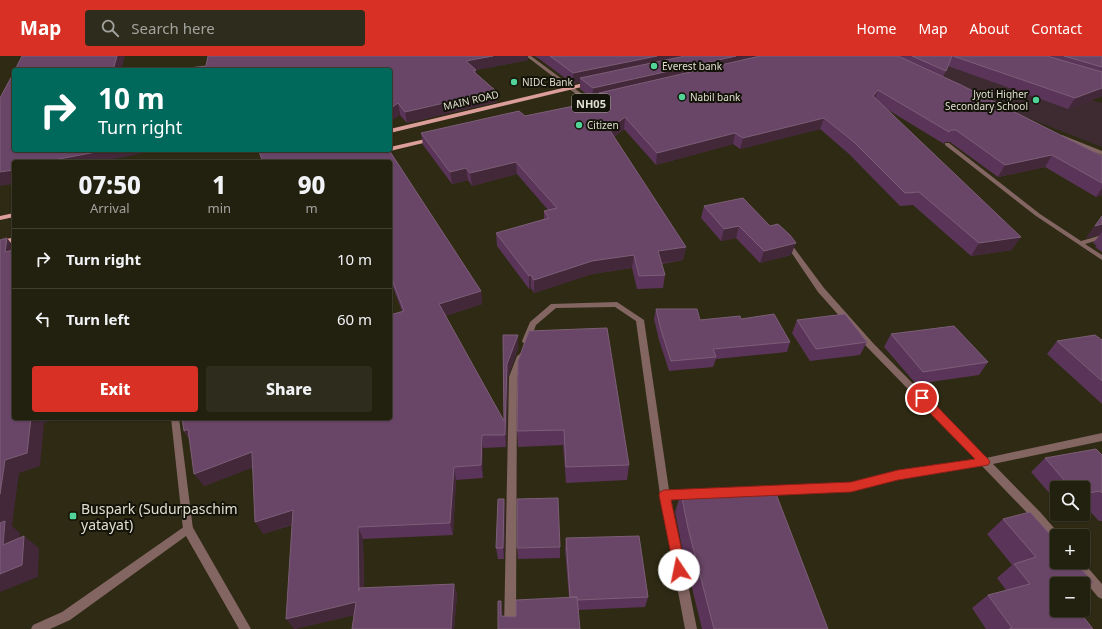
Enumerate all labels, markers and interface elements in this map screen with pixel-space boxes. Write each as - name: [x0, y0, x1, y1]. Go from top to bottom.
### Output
- search box: [85, 10, 365, 46]
- text: Map: [20, 15, 61, 41]
- icon: search: [99, 17, 121, 39]
- text: Search here: [131, 18, 215, 38]
- text: Home: [857, 19, 896, 38]
- text: Map: [918, 19, 948, 38]
- text: About: [970, 19, 1009, 38]
- text: Contact: [1031, 19, 1082, 38]
- place label: Everest bank: [662, 59, 723, 73]
- marker: Everest bank: [649, 61, 659, 71]
- place label: NIDC Bank: [522, 75, 573, 89]
- marker: NIDC Bank: [509, 77, 519, 87]
- text: 10 m: [98, 79, 165, 117]
- icon: right: [32, 84, 84, 136]
- street label: MAIN ROAD: [442, 87, 500, 113]
- place label: Jyoti Higher Secondary School: [945, 87, 1028, 113]
- place label: Nabil bank: [690, 90, 741, 104]
- marker: Nabil bank: [677, 92, 687, 102]
- road number: NH05: [572, 94, 610, 112]
- marker: Jyoti Higher Secondary School: [1031, 95, 1041, 105]
- text: Turn right: [98, 115, 182, 139]
- place label: Citizen: [587, 118, 619, 132]
- marker: Citizen: [574, 120, 584, 130]
- text: 07:50: [79, 168, 141, 201]
- text: 1: [212, 168, 226, 201]
- text: 90: [298, 168, 325, 201]
- text: Arrival: [90, 199, 130, 217]
- text: min: [208, 199, 231, 217]
- text: m: [305, 199, 318, 217]
- icon: right: [32, 248, 54, 270]
- text: Turn right: [66, 249, 141, 269]
- text: 10 m: [337, 249, 372, 269]
- icon: left: [32, 308, 54, 330]
- text: Turn left: [66, 309, 130, 329]
- text: 60 m: [337, 309, 372, 329]
- button: Exit: [32, 366, 198, 412]
- button: Share: [206, 366, 372, 412]
- pin: [905, 381, 939, 415]
- icon: arrive: [911, 387, 933, 409]
- map controls: [1050, 481, 1090, 617]
- button: search: [1050, 481, 1090, 521]
- place label: Buspark (Sudurpaschim yatayat): [81, 499, 238, 534]
- marker: Buspark (Sudurpaschim yatayat): [68, 511, 78, 521]
- button: +: [1050, 529, 1090, 569]
- position arrow: [658, 549, 700, 591]
- button: −: [1050, 577, 1090, 617]

